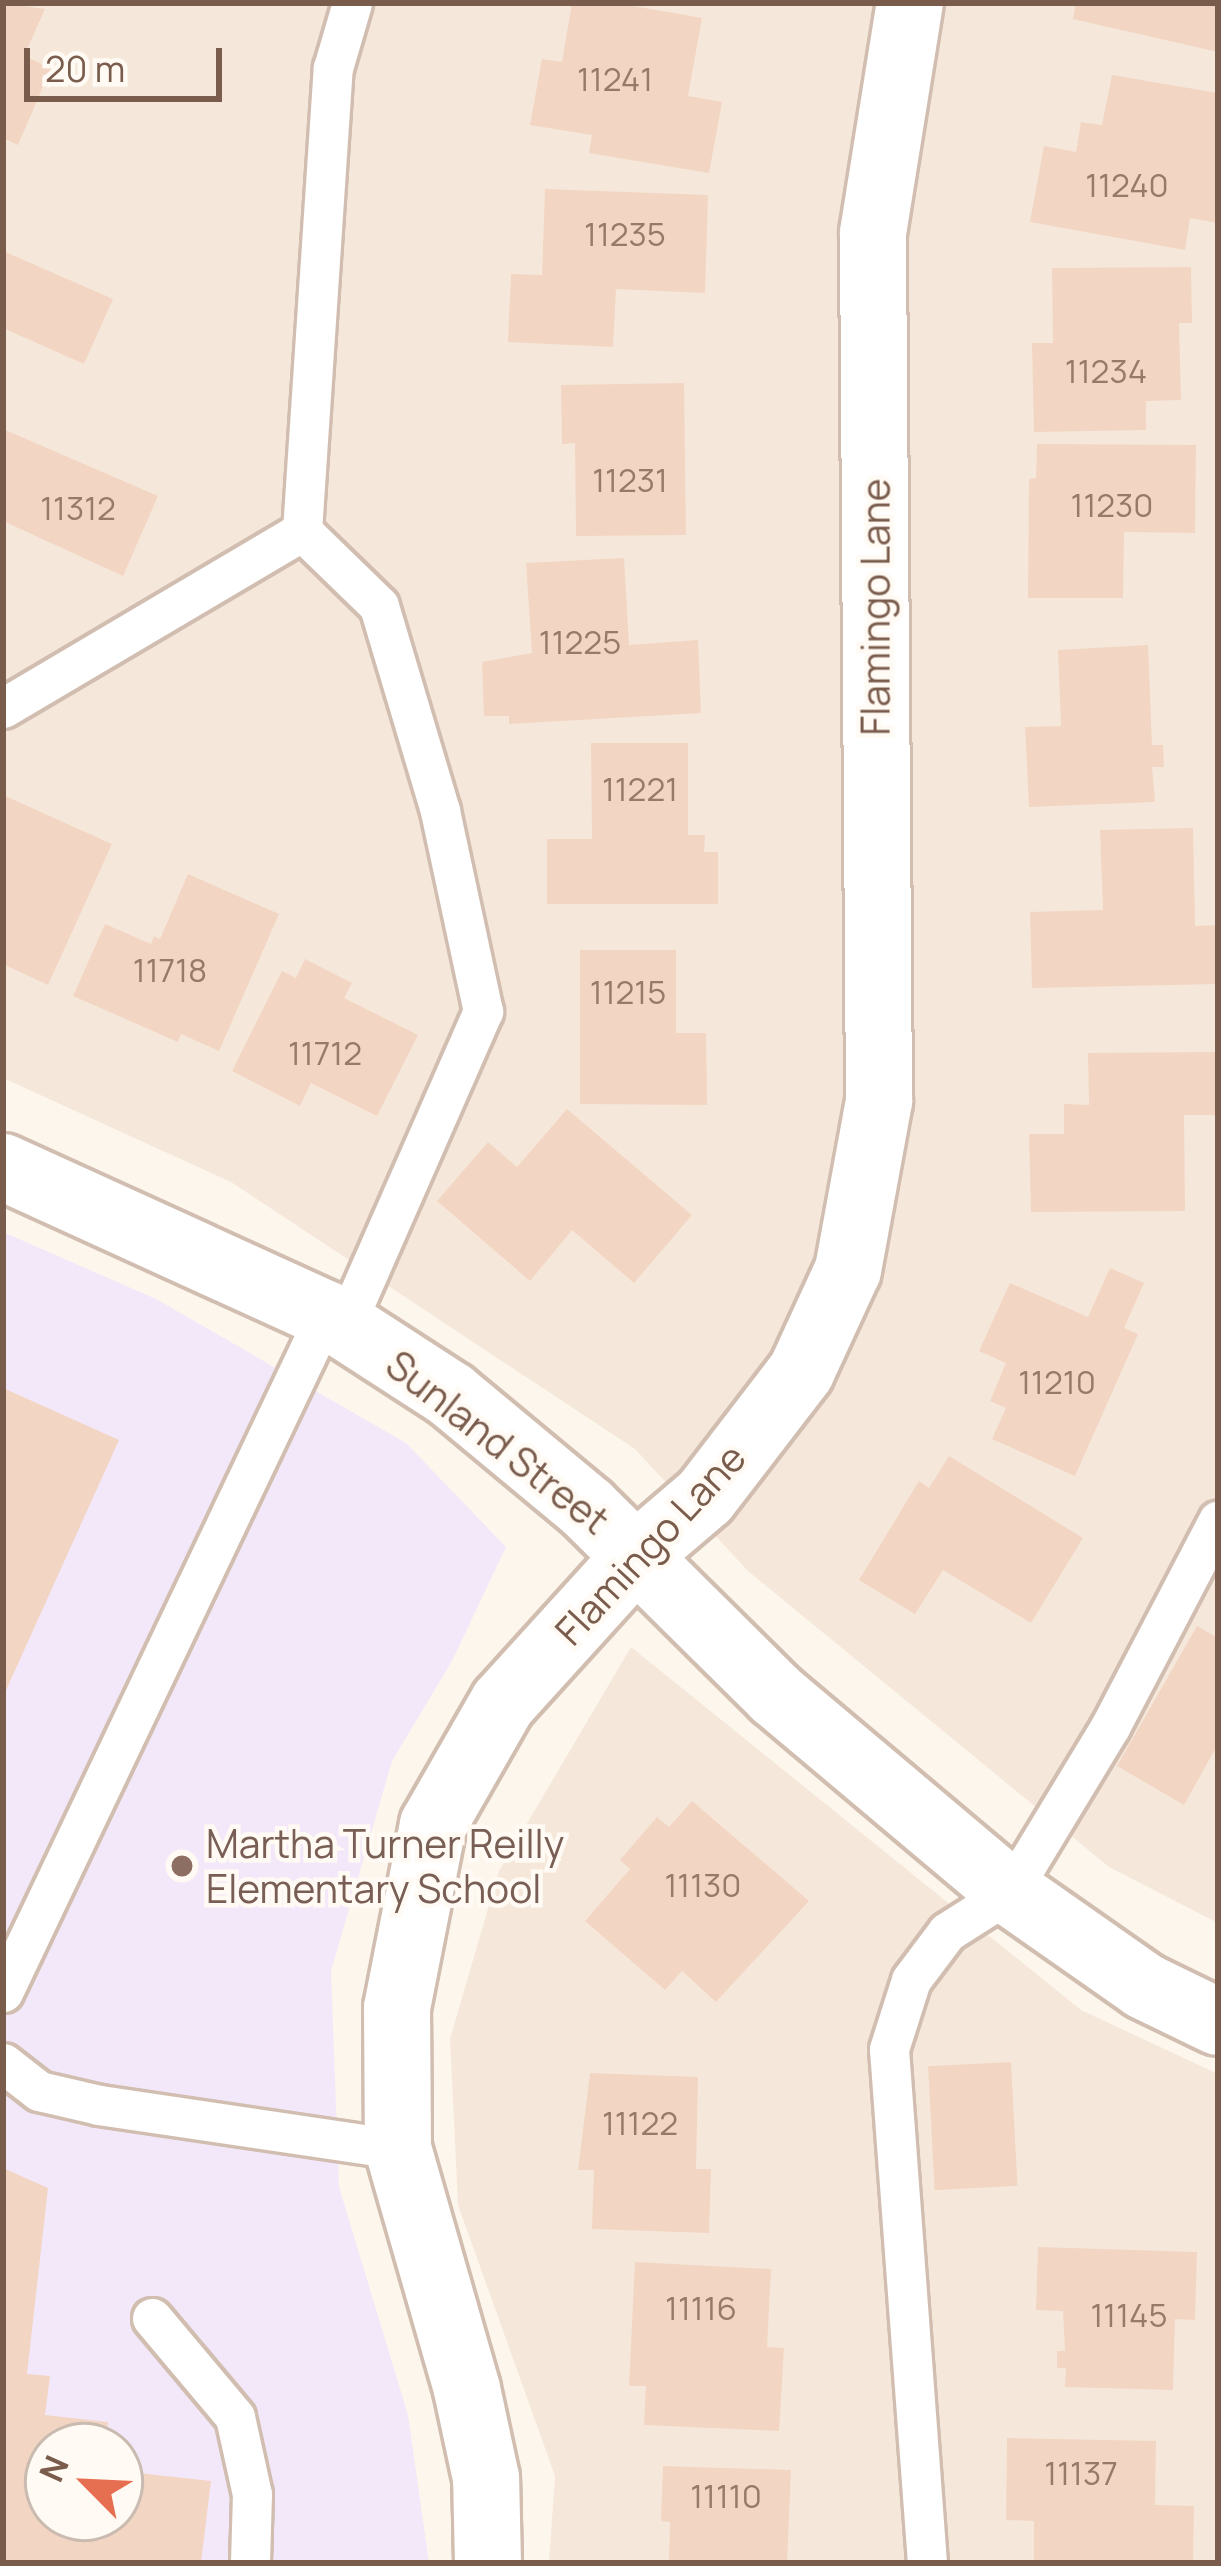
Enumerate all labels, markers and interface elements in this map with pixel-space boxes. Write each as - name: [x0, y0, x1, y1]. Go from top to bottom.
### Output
- scale bar: [30, 24, 228, 98]
- text: 20 m: [45, 44, 125, 93]
- house number: 11241: [577, 59, 653, 99]
- house number: 11240: [1085, 165, 1169, 205]
- house number: 11235: [584, 214, 666, 254]
- house number: 11234: [1065, 351, 1147, 391]
- house number: 11231: [592, 460, 668, 500]
- street label: Flamingo Lane: [852, 478, 898, 736]
- house number: 11230: [1071, 485, 1153, 525]
- house number: 11312: [40, 488, 116, 528]
- house number: 11225: [539, 622, 621, 662]
- house number: 11221: [602, 769, 678, 809]
- house number: 11718: [133, 950, 207, 990]
- house number: 11215: [590, 972, 666, 1012]
- house number: 11712: [288, 1033, 362, 1073]
- street label: Sunland Street: [377, 1341, 619, 1543]
- house number: 11210: [1018, 1362, 1096, 1402]
- street label: Flamingo Lane: [545, 1434, 755, 1654]
- place label: Martha Turner Reilly Elementary School: [206, 1821, 564, 1912]
- marker: Martha Turner Reilly Elementary School: [169, 1853, 195, 1879]
- house number: 11130: [665, 1865, 741, 1905]
- house number: 11122: [602, 2103, 678, 2143]
- house number: 11116: [665, 2288, 737, 2328]
- house number: 11145: [1090, 2295, 1168, 2335]
- north arrow: [24, 2422, 144, 2542]
- text: N: [28, 2448, 79, 2488]
- house number: 11137: [1044, 2453, 1118, 2493]
- house number: 11110: [690, 2476, 762, 2516]

